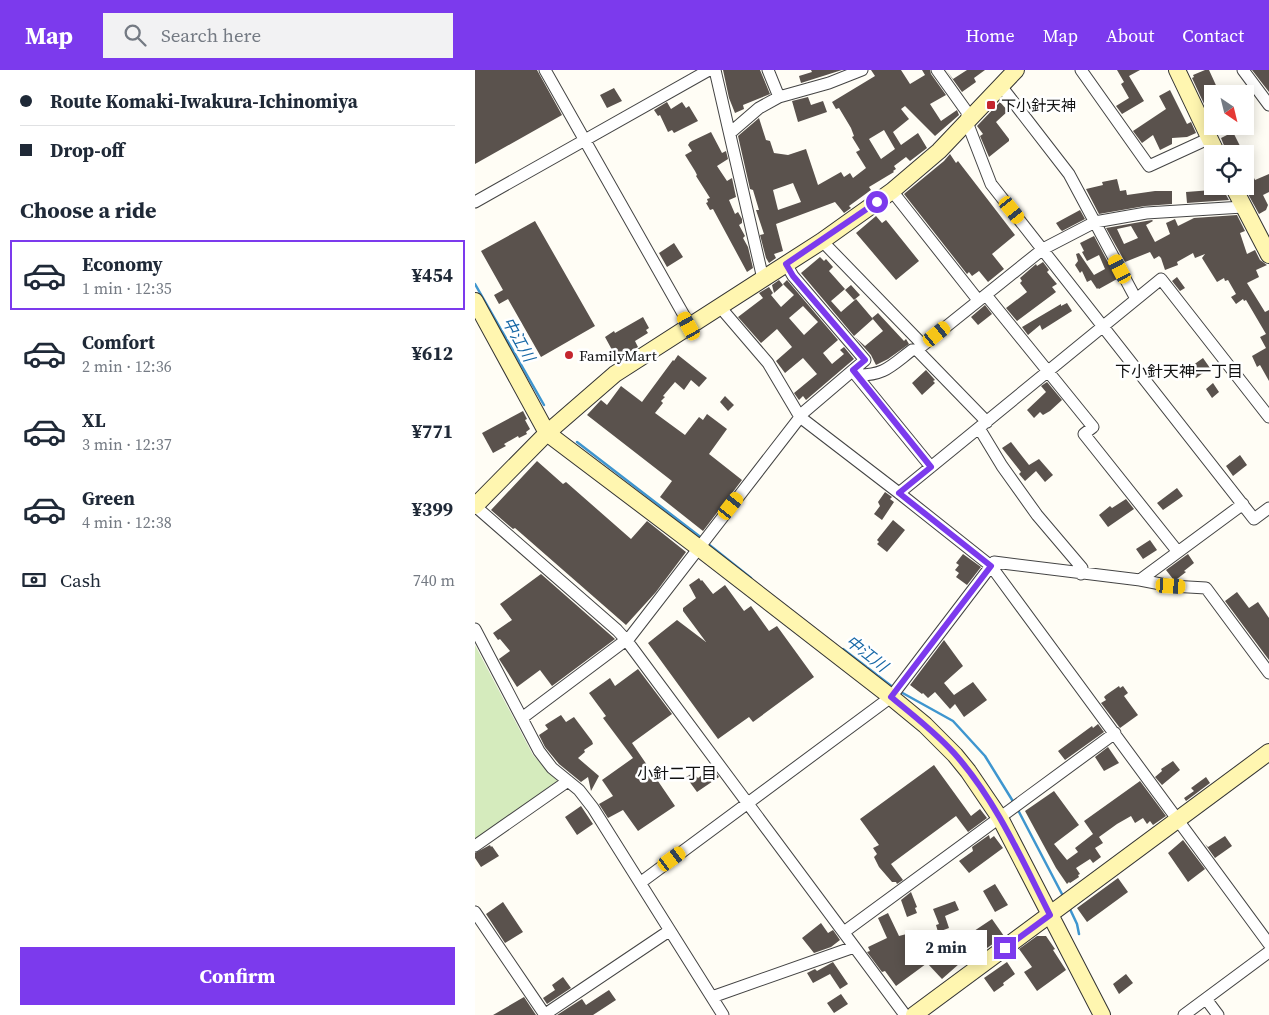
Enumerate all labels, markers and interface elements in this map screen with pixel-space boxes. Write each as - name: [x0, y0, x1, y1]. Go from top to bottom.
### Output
- search box: [103, 13, 453, 58]
- text: Map: [25, 19, 73, 52]
- icon: search: [121, 21, 149, 49]
- text: Search here: [161, 22, 261, 48]
- text: Home: [966, 23, 1015, 48]
- text: Map: [1043, 23, 1078, 48]
- text: About: [1106, 23, 1154, 48]
- text: Contact: [1182, 23, 1244, 48]
- north arrow: [1204, 85, 1254, 135]
- map controls: [1204, 85, 1254, 195]
- text: Route Komaki-Iwakura-Ichinomiya: [50, 88, 358, 114]
- place label: 下小針天神: [1001, 95, 1076, 116]
- marker: 下小針天神: [985, 99, 997, 111]
- text: Drop-off: [50, 137, 124, 163]
- button: locate: [1204, 145, 1254, 195]
- route start: [866, 191, 888, 213]
- car: [996, 194, 1027, 226]
- text: Choose a ride: [20, 195, 157, 225]
- text: Economy: [82, 251, 163, 277]
- car: [1106, 252, 1133, 286]
- icon: car: [22, 253, 67, 298]
- text: ¥454: [412, 262, 453, 288]
- text: 1 min · 12:35: [82, 277, 172, 299]
- car: [675, 309, 702, 343]
- water label: 中江川: [498, 313, 541, 367]
- car: [920, 319, 953, 349]
- text: Comfort: [82, 329, 155, 355]
- icon: car: [22, 331, 67, 376]
- text: ¥612: [412, 340, 453, 366]
- place label: FamilyMart: [579, 345, 657, 366]
- marker: FamilyMart: [563, 349, 575, 361]
- text: 2 min · 12:36: [82, 355, 172, 377]
- district label: 下小針天神一丁目: [1115, 360, 1243, 382]
- text: XL: [82, 407, 105, 433]
- icon: car: [22, 409, 67, 454]
- text: ¥771: [412, 418, 453, 444]
- text: 3 min · 12:37: [82, 433, 172, 455]
- text: Green: [82, 485, 135, 511]
- icon: car: [22, 487, 67, 532]
- car: [715, 490, 746, 522]
- text: ¥399: [412, 496, 453, 522]
- text: 4 min · 12:38: [82, 511, 172, 533]
- icon: cash: [20, 566, 48, 594]
- text: Cash: [60, 567, 101, 593]
- text: 740 m: [413, 569, 455, 591]
- car: [1155, 578, 1186, 594]
- water label: 中江川: [841, 630, 894, 678]
- district label: 小針二丁目: [637, 762, 717, 784]
- car: [655, 844, 688, 874]
- callout: 2 min: [905, 930, 987, 966]
- text: 2 min: [925, 936, 967, 958]
- route end: [994, 937, 1016, 959]
- button: Confirm: [20, 947, 455, 1005]

